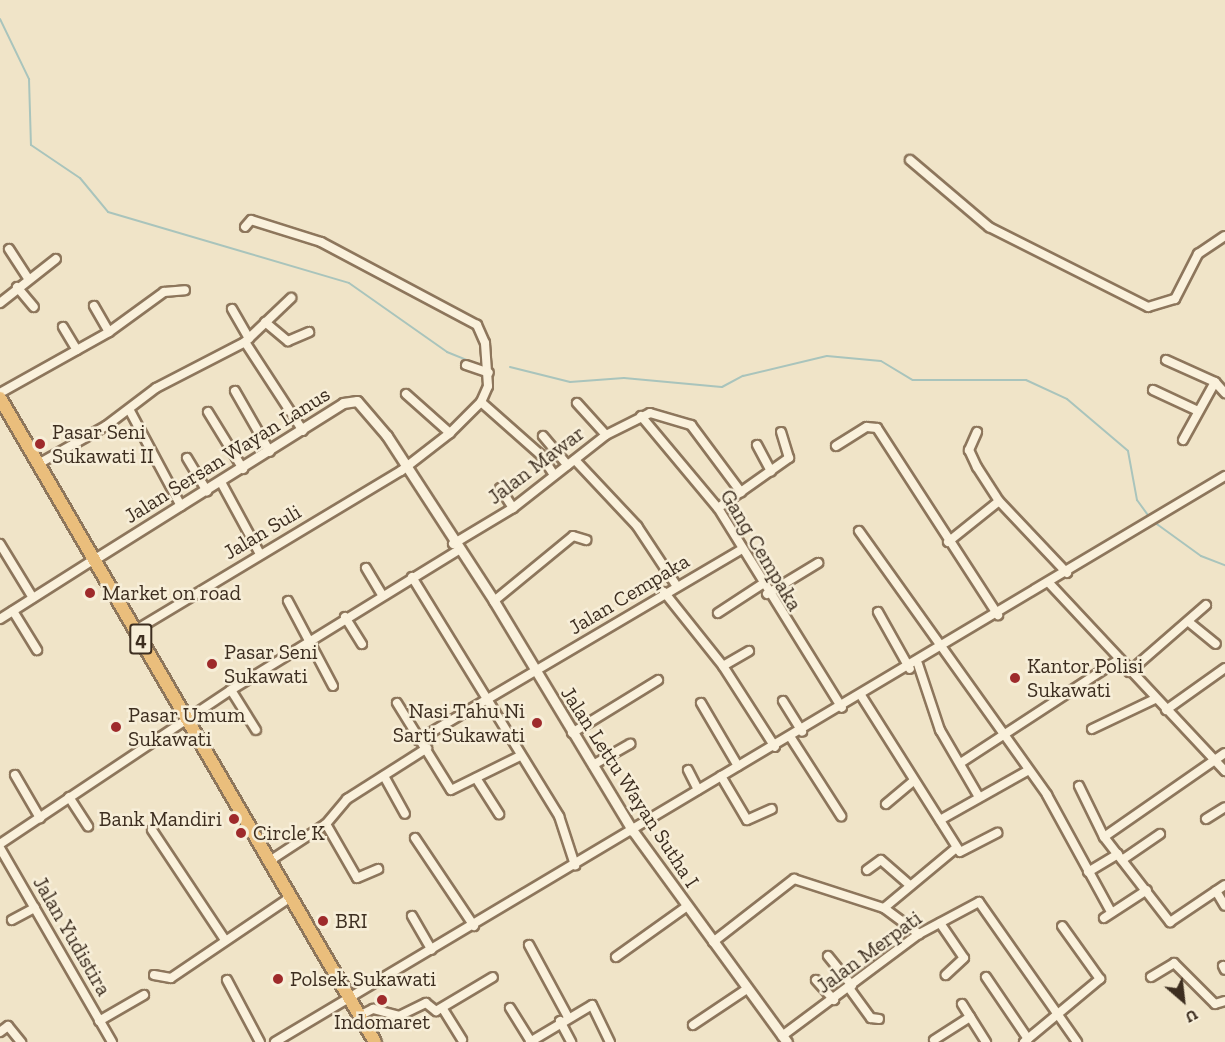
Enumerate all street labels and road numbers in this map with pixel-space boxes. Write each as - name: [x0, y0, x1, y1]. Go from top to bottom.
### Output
- street label: Jalan Sersan Wayan Lanus: [119, 381, 335, 529]
- street label: Jalan Mawar: [483, 420, 589, 510]
- street label: Gang Cempaka: [715, 485, 807, 615]
- street label: Jalan Suli: [219, 499, 305, 565]
- street label: Jalan Cempaka: [564, 548, 694, 640]
- road number: 4: [129, 622, 153, 656]
- street label: Jalan Lettu Wayan Sutha I: [555, 681, 705, 893]
- street label: Jalan Yudistira: [27, 871, 117, 1001]
- street label: Jalan Merpati: [812, 905, 926, 999]

